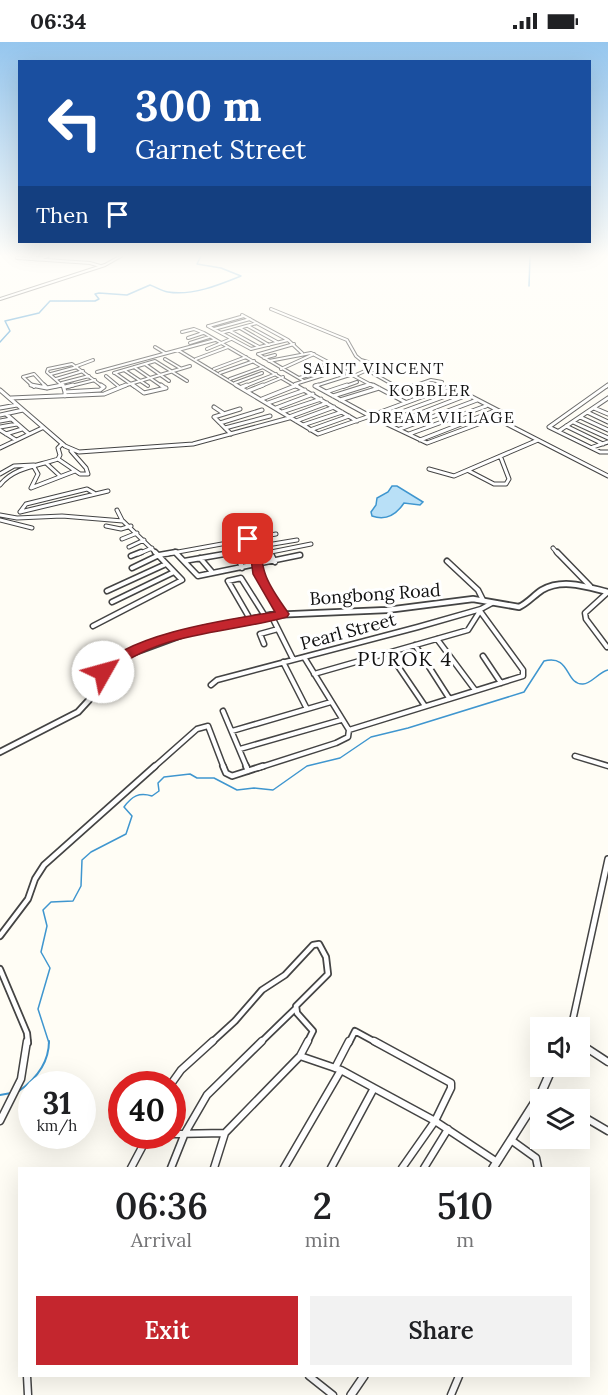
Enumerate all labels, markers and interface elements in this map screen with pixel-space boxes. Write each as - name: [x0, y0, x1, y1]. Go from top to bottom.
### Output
- text: 06:34: [30, 7, 87, 35]
- text: 300 m: [135, 79, 262, 133]
- icon: left: [36, 84, 114, 162]
- text: Garnet Street: [135, 132, 306, 166]
- icon: arrive: [101, 198, 134, 231]
- text: Then: [36, 201, 89, 229]
- district label: SAINT VINCENT: [303, 358, 445, 378]
- district label: KOBBLER: [389, 380, 471, 400]
- district label: DREAM VILLAGE: [369, 407, 515, 427]
- pin: [222, 513, 273, 564]
- icon: arrive: [231, 522, 264, 555]
- street label: Bongbong Road: [309, 578, 442, 610]
- street label: Pearl Street: [298, 607, 398, 655]
- position arrow: [71, 640, 135, 704]
- district label: PUROK 4: [357, 646, 453, 671]
- map controls: [530, 1017, 590, 1149]
- button: sound: [530, 1017, 590, 1077]
- speed limit sign: 40: [108, 1071, 186, 1149]
- text: 31: [43, 1084, 71, 1122]
- button: layers: [530, 1089, 590, 1149]
- text: km/h: [37, 1116, 77, 1135]
- text: 06:36: [115, 1183, 208, 1229]
- text: 2: [313, 1183, 332, 1229]
- text: 510: [437, 1183, 493, 1229]
- text: Arrival: [131, 1227, 192, 1252]
- text: min: [305, 1227, 340, 1252]
- text: m: [456, 1227, 474, 1252]
- button: Exit: [36, 1296, 298, 1365]
- button: Share: [310, 1296, 572, 1365]

